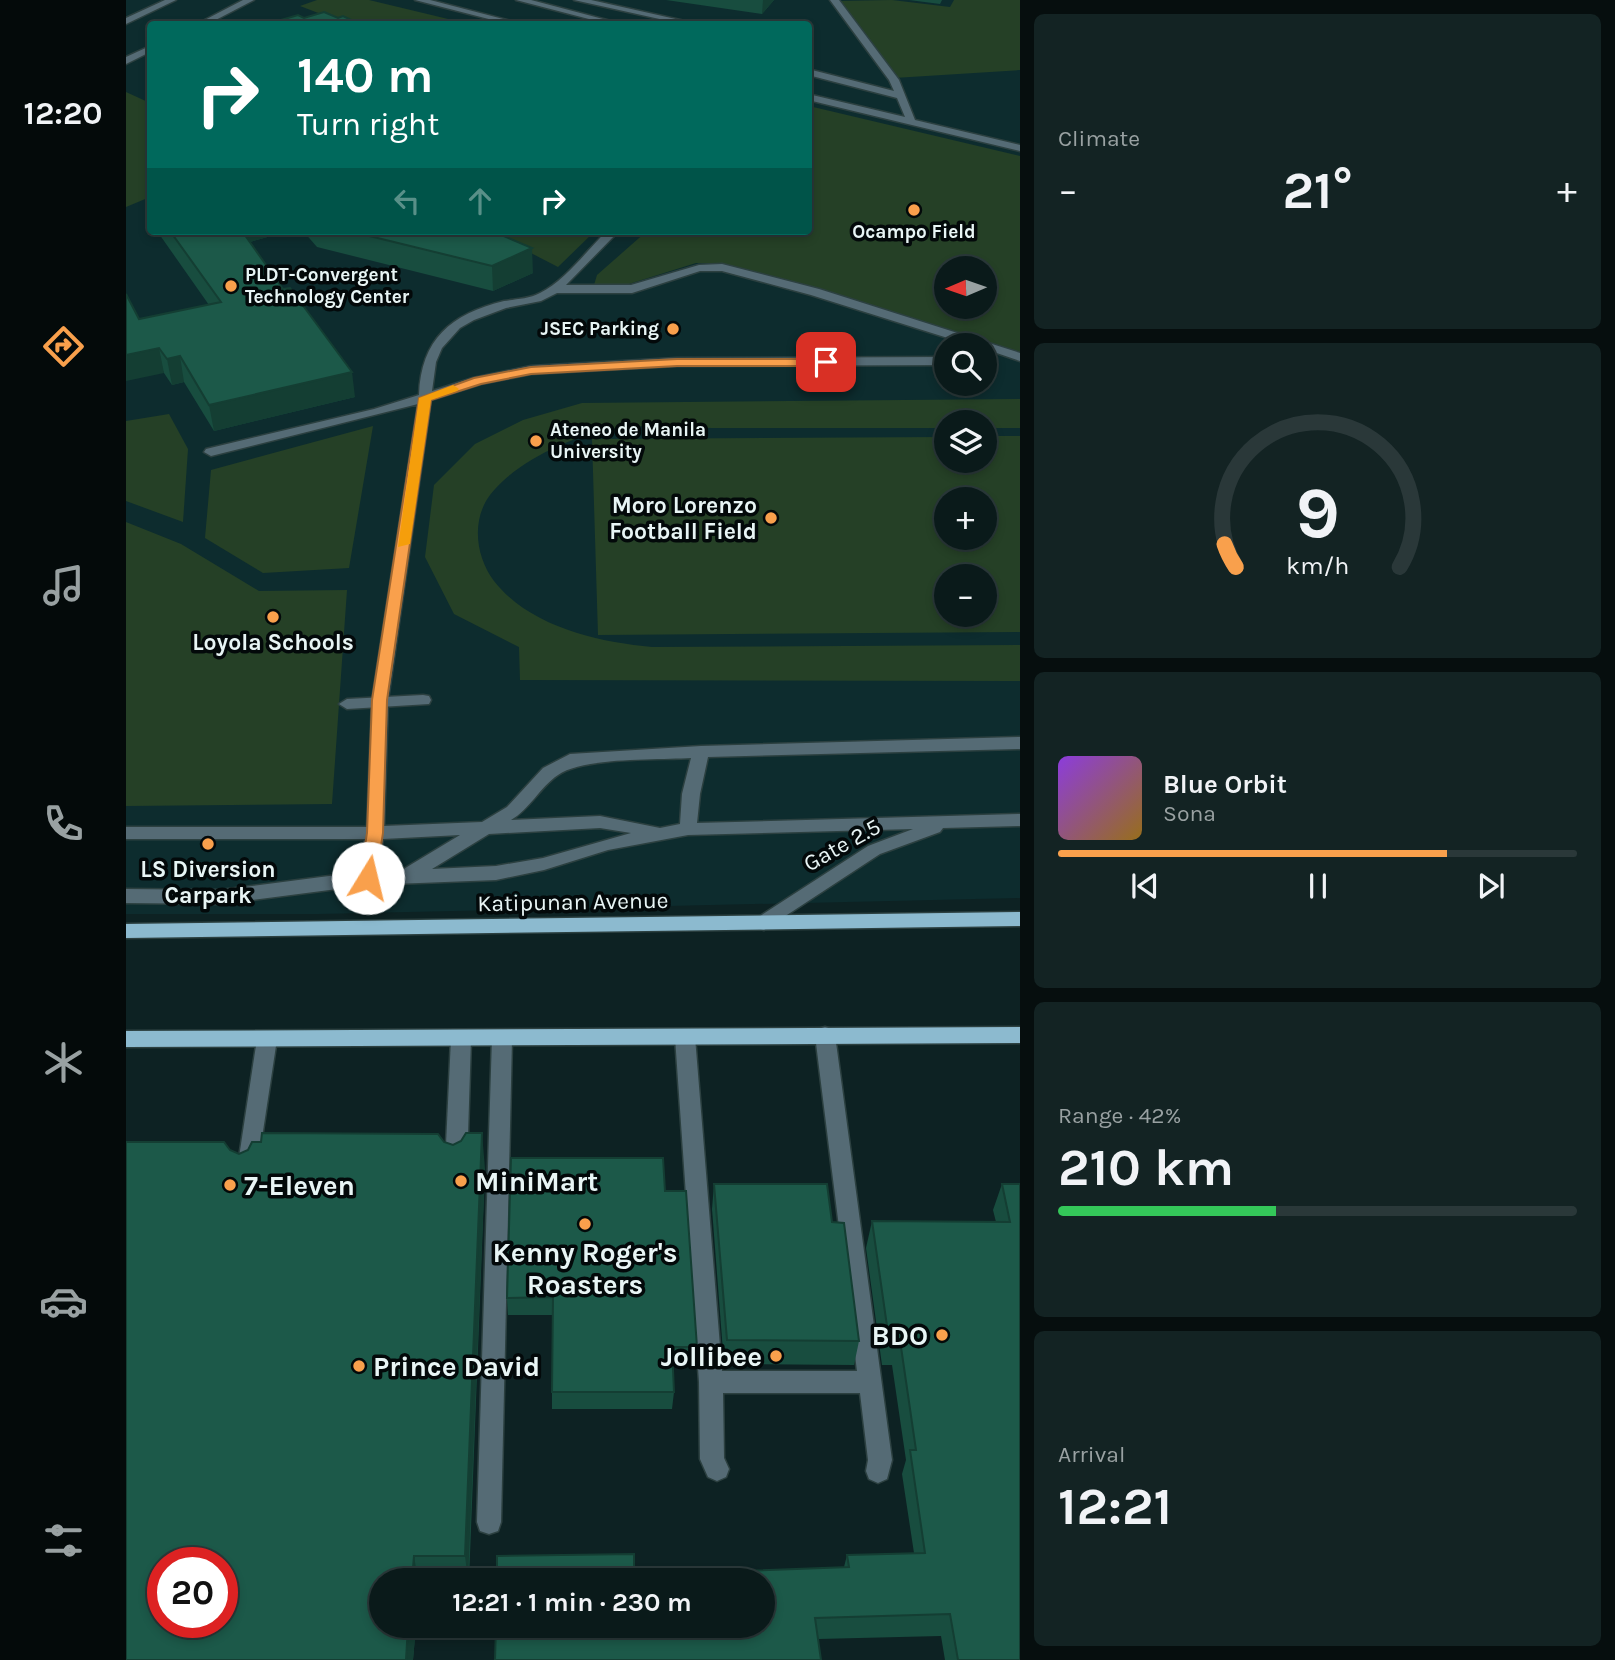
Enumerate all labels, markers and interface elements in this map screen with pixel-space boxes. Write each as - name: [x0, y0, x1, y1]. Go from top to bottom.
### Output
- text: 140 m: [297, 47, 434, 104]
- icon: right: [182, 49, 273, 140]
- text: 12:20: [24, 95, 103, 132]
- text: Turn right: [297, 106, 439, 143]
- text: Climate: [1058, 125, 1140, 152]
- text: 21°: [1282, 160, 1353, 221]
- text: −: [1058, 168, 1078, 213]
- text: +: [1557, 168, 1577, 213]
- icon: left: [388, 182, 426, 220]
- icon: ahead: [461, 182, 499, 220]
- icon: right: [534, 182, 572, 220]
- marker: Ocampo Field: [906, 202, 922, 218]
- place label: Ocampo Field: [852, 221, 976, 243]
- north arrow: [934, 256, 998, 318]
- map controls: [934, 256, 997, 627]
- place label: PLDT-Convergent Technology Center: [245, 264, 410, 308]
- marker: PLDT-Convergent Technology Center: [223, 278, 239, 294]
- place label: JSEC Parking: [541, 318, 659, 340]
- marker: JSEC Parking: [665, 321, 681, 337]
- icon: directions: [39, 322, 88, 371]
- pin: [796, 332, 856, 392]
- button: search: [934, 333, 997, 396]
- icon: arrive: [807, 343, 845, 381]
- button: layers: [934, 410, 997, 473]
- place label: Ateneo de Manila University: [550, 419, 706, 463]
- marker: Ateneo de Manila University: [528, 433, 544, 449]
- text: 9: [1295, 470, 1340, 555]
- button: +: [934, 487, 997, 550]
- place label: Moro Lorenzo Football Field: [609, 492, 757, 545]
- marker: Moro Lorenzo Football Field: [763, 510, 779, 526]
- text: km/h: [1286, 551, 1349, 580]
- icon: music: [39, 561, 88, 610]
- button: −: [934, 564, 997, 627]
- marker: Loyola Schools: [265, 609, 281, 625]
- place label: Loyola Schools: [192, 629, 354, 656]
- text: Blue Orbit: [1163, 769, 1287, 800]
- icon: phone: [39, 799, 88, 848]
- text: Sona: [1163, 800, 1216, 827]
- street label: Gate 2.5: [799, 813, 885, 877]
- marker: LS Diversion Carpark: [200, 836, 216, 852]
- position arrow: [331, 841, 405, 915]
- place label: LS Diversion Carpark: [140, 856, 276, 909]
- icon: previous: [1126, 867, 1164, 905]
- icon: pause: [1299, 867, 1337, 905]
- icon: next: [1472, 867, 1510, 905]
- street label: Katipunan Avenue: [477, 887, 669, 917]
- icon: climate: [39, 1038, 88, 1087]
- text: Range · 42%: [1058, 1102, 1181, 1129]
- text: 210 km: [1058, 1137, 1234, 1198]
- place label: MiniMart: [475, 1165, 598, 1198]
- place label: 7-Eleven: [244, 1169, 355, 1202]
- marker: MiniMart: [453, 1173, 469, 1189]
- marker: 7-Eleven: [222, 1177, 238, 1193]
- marker: Kenny Roger's Roasters: [577, 1216, 593, 1232]
- place label: Kenny Roger's Roasters: [492, 1236, 678, 1301]
- icon: car: [39, 1277, 88, 1326]
- place label: BDO: [872, 1319, 928, 1352]
- marker: BDO: [934, 1327, 950, 1343]
- place label: Jollibee: [661, 1340, 762, 1373]
- marker: Jollibee: [768, 1348, 784, 1364]
- place label: Prince David: [373, 1350, 540, 1383]
- marker: Prince David: [351, 1358, 367, 1374]
- text: Arrival: [1058, 1441, 1125, 1468]
- text: 12:21: [1058, 1476, 1172, 1537]
- icon: filters: [39, 1516, 88, 1565]
- speed limit sign: 20: [147, 1547, 238, 1638]
- text: 12:21 · 1 min · 230 m: [452, 1587, 692, 1618]

